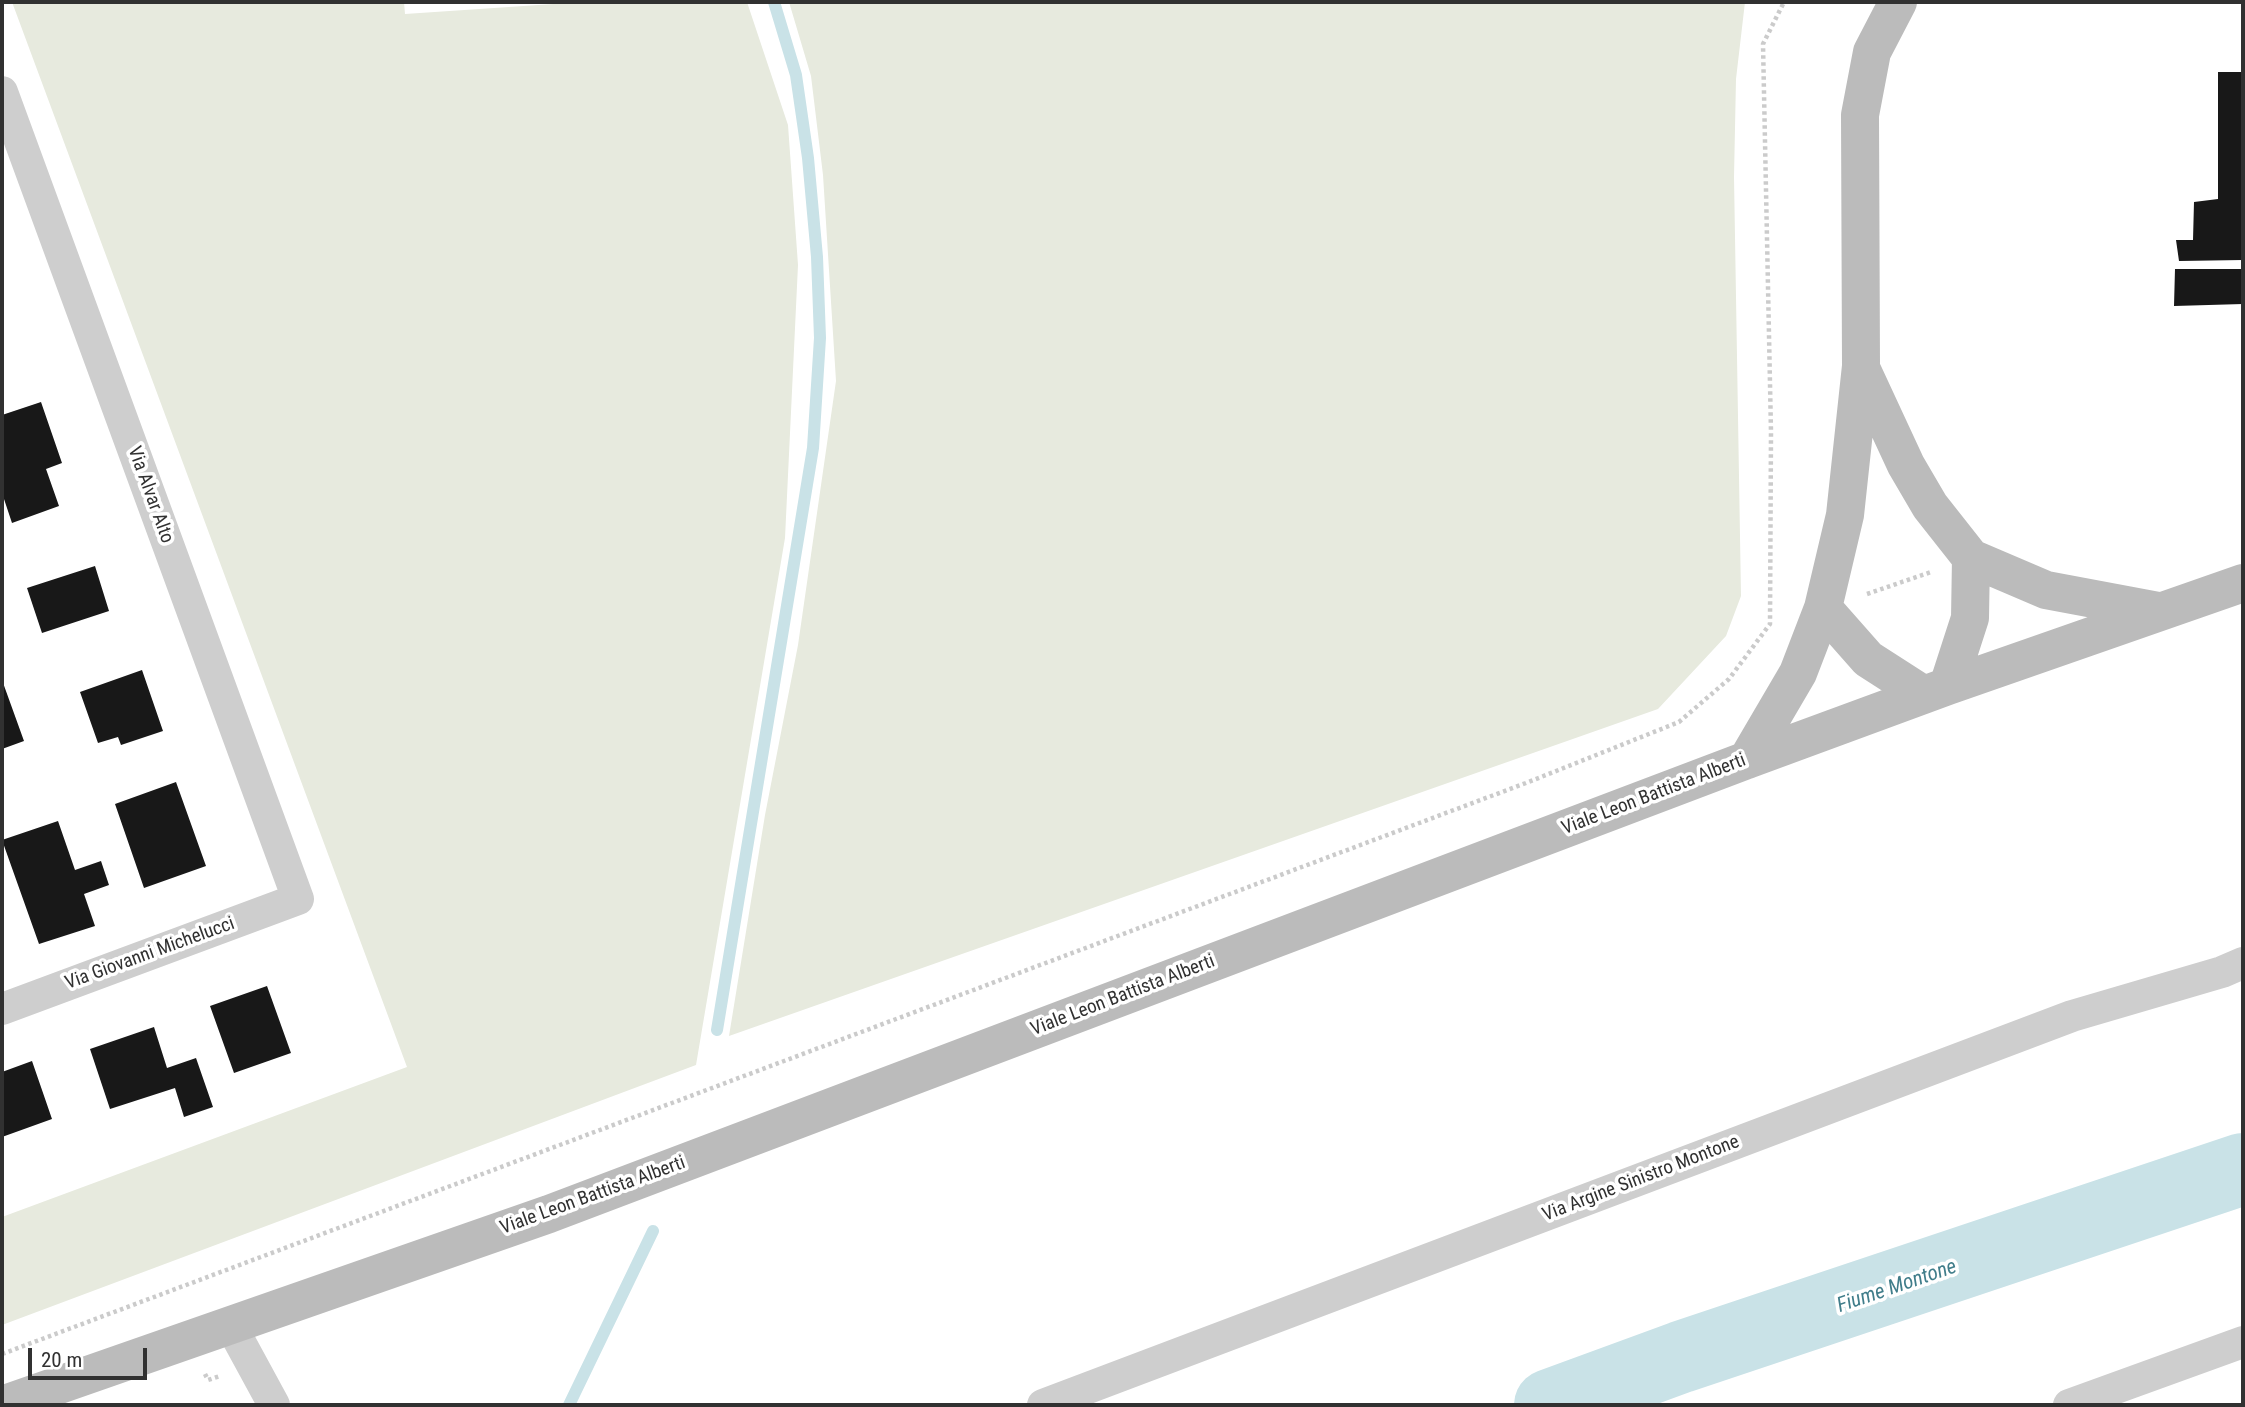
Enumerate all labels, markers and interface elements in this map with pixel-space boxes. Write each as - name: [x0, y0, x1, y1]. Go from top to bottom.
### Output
- street label: Via Alvar Alto: [122, 443, 178, 547]
- street label: Viale Leon Battista Alberti: [1559, 749, 1749, 841]
- street label: Via Giovanni Michelucci: [62, 913, 238, 995]
- street label: Viale Leon Battista Alberti: [1028, 950, 1218, 1042]
- street label: Via Argine Sinistro Montone: [1539, 1131, 1743, 1227]
- street label: Viale Leon Battista Alberti: [497, 1152, 689, 1240]
- water label: Fiume Montone: [1834, 1255, 1960, 1319]
- scale bar: [32, 1334, 150, 1378]
- text: 20 m: [41, 1348, 82, 1372]

